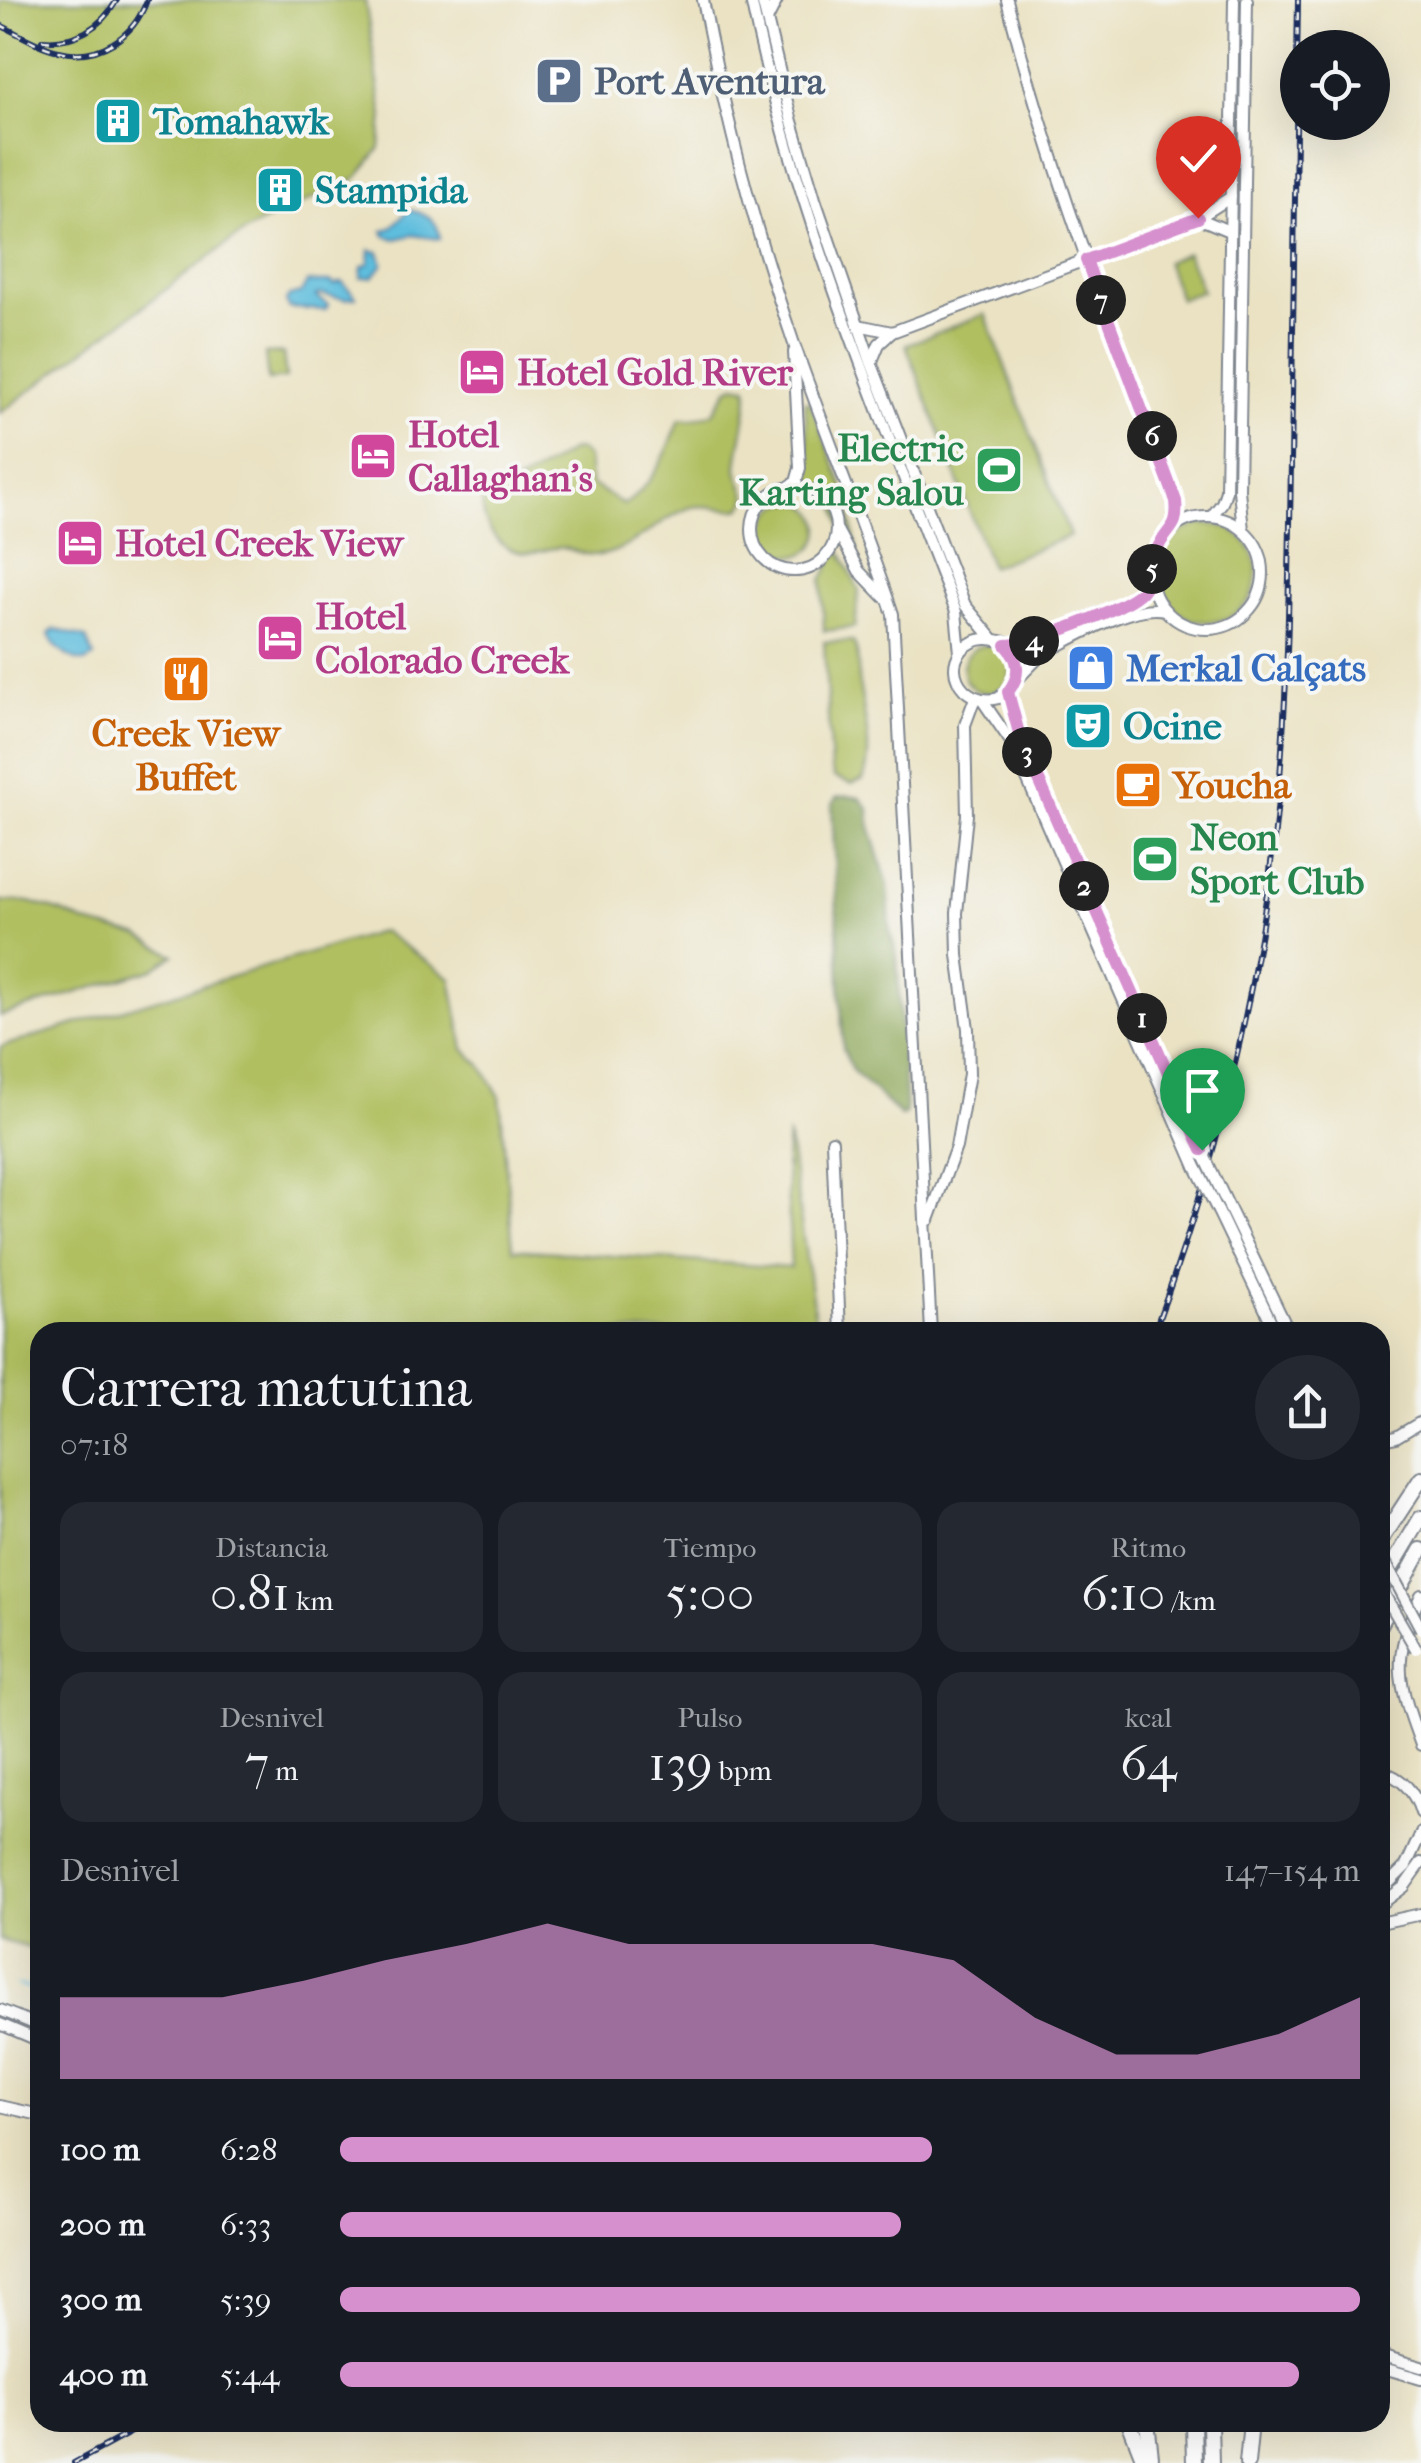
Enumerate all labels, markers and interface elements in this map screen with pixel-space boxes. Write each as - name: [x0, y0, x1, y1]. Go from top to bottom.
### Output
- map controls: [1280, 30, 1390, 140]
- button: locate: [1280, 30, 1390, 140]
- parking icon: Port Aventura: [533, 55, 585, 107]
- place label: Port Aventura: [594, 59, 826, 104]
- building icon: Tomahawk: [92, 95, 144, 147]
- place label: Tomahawk: [152, 99, 330, 144]
- pin: [1156, 116, 1241, 219]
- icon: check: [1171, 131, 1226, 186]
- building icon: Stampida: [254, 164, 306, 216]
- place label: Stampida: [315, 168, 468, 213]
- pin: 7: [1076, 275, 1126, 325]
- text: 7: [1094, 283, 1108, 316]
- hotel icon: Hotel Gold River: [456, 346, 508, 398]
- place label: Hotel Gold River: [517, 350, 794, 395]
- pin: 6: [1127, 411, 1177, 461]
- place label: Hotel Callaghan's: [408, 412, 593, 501]
- text: 6: [1144, 419, 1160, 452]
- place label: Electric Karting Salou: [739, 426, 964, 515]
- hotel icon: Hotel Callaghan's: [347, 430, 399, 482]
- sports icon: Electric Karting Salou: [973, 444, 1025, 496]
- hotel icon: Hotel Creek View: [54, 517, 106, 569]
- place label: Hotel Creek View: [115, 521, 405, 566]
- pin: 5: [1127, 544, 1177, 594]
- text: 5: [1146, 552, 1158, 585]
- place label: Hotel Colorado Creek: [315, 594, 570, 683]
- hotel icon: Hotel Colorado Creek: [254, 612, 306, 664]
- pin: 4: [1009, 616, 1059, 666]
- text: 4: [1026, 624, 1042, 657]
- shop icon: Merkal Calçats: [1065, 642, 1117, 694]
- place label: Merkal Calçats: [1126, 646, 1366, 691]
- restaurant icon: Creek View Buffet: [160, 653, 212, 705]
- theatre icon: Ocine: [1062, 700, 1114, 752]
- place label: Ocine: [1123, 704, 1222, 749]
- place label: Creek View Buffet: [92, 711, 282, 800]
- pin: 3: [1002, 727, 1052, 777]
- text: 3: [1021, 735, 1033, 768]
- cafe icon: Youcha: [1112, 759, 1164, 811]
- place label: Youcha: [1171, 763, 1293, 808]
- place label: Neon Sport Club: [1190, 815, 1365, 904]
- sports icon: Neon Sport Club: [1129, 833, 1181, 885]
- pin: 2: [1059, 861, 1109, 911]
- text: 2: [1077, 869, 1091, 902]
- pin: 1: [1117, 993, 1167, 1043]
- text: 1: [1137, 1001, 1147, 1034]
- pin: [1160, 1048, 1245, 1151]
- icon: arrive: [1175, 1063, 1230, 1118]
- button: share: [1255, 1355, 1360, 1460]
- text: Carrera matutina: [60, 1356, 472, 1420]
- text: 07:18: [60, 1426, 128, 1463]
- text: Distancia: [215, 1531, 328, 1564]
- text: Tiempo: [664, 1531, 756, 1564]
- text: Ritmo: [1110, 1531, 1186, 1564]
- text: 0.81: [210, 1564, 290, 1623]
- text: 5:00: [666, 1564, 754, 1623]
- text: 6:10: [1081, 1564, 1165, 1623]
- text: km: [290, 1584, 334, 1617]
- text: /km: [1165, 1584, 1216, 1617]
- text: Desnivel: [219, 1701, 324, 1734]
- text: Pulso: [677, 1701, 743, 1734]
- text: kcal: [1125, 1701, 1172, 1734]
- text: 7: [245, 1734, 269, 1793]
- text: 139: [648, 1734, 713, 1793]
- text: 64: [1120, 1734, 1177, 1793]
- text: m: [269, 1754, 298, 1787]
- text: bpm: [713, 1754, 772, 1787]
- text: Desnivel: [60, 1852, 180, 1889]
- text: 147–154 m: [1224, 1852, 1360, 1889]
- text: 100 m: [60, 2131, 140, 2168]
- text: 6:28: [220, 2131, 278, 2168]
- text: 200 m: [60, 2206, 145, 2243]
- text: 6:33: [220, 2206, 271, 2243]
- text: 300 m: [60, 2281, 142, 2318]
- text: 5:39: [220, 2281, 271, 2318]
- text: 400 m: [60, 2356, 148, 2393]
- text: 5:44: [220, 2356, 280, 2393]

